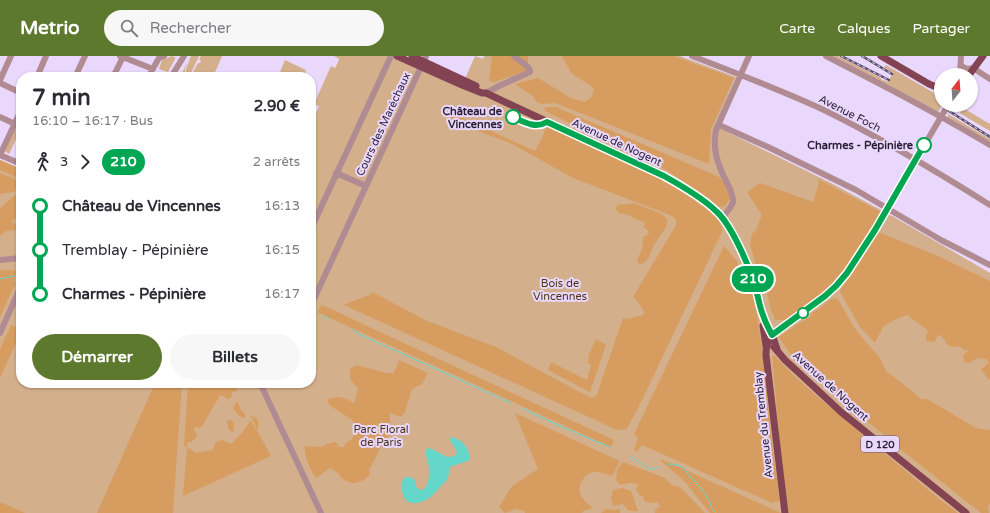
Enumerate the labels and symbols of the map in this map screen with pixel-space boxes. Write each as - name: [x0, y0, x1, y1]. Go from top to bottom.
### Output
- north arrow: [934, 68, 978, 112]
- street label: Cours des Maréchaux: [354, 70, 413, 178]
- street label: Avenue Foch: [817, 92, 883, 135]
- place label: Château de Vincennes: [442, 105, 503, 131]
- marker: Château de Vincennes: [505, 109, 521, 125]
- street label: Avenue de Nogent: [570, 116, 664, 169]
- marker: Charmes - Pépinière: [916, 137, 932, 153]
- place label: Charmes - Pépinière: [807, 139, 914, 153]
- line badge: 210: [730, 266, 776, 292]
- park label: Bois de Vincennes: [533, 277, 587, 303]
- unlabelled marker: [797, 307, 809, 319]
- street label: Avenue de Nogent: [790, 349, 871, 424]
- street label: Avenue du Tremblay: [751, 371, 776, 479]
- park label: Parc Floral de Paris: [353, 423, 409, 449]
- road number: D 120: [861, 436, 899, 452]

